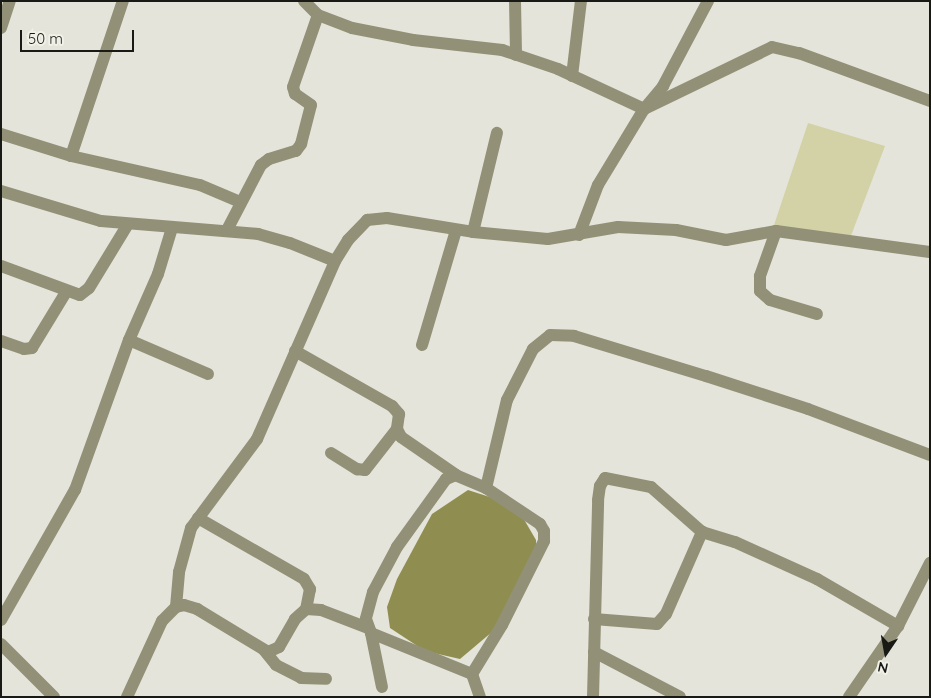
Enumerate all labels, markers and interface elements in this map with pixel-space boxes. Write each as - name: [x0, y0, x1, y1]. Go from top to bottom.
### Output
- scale bar: [22, 20, 136, 52]
- text: 50 m: [28, 29, 63, 48]
- north arrow: [861, 628, 911, 678]
- text: N: [876, 658, 890, 678]

